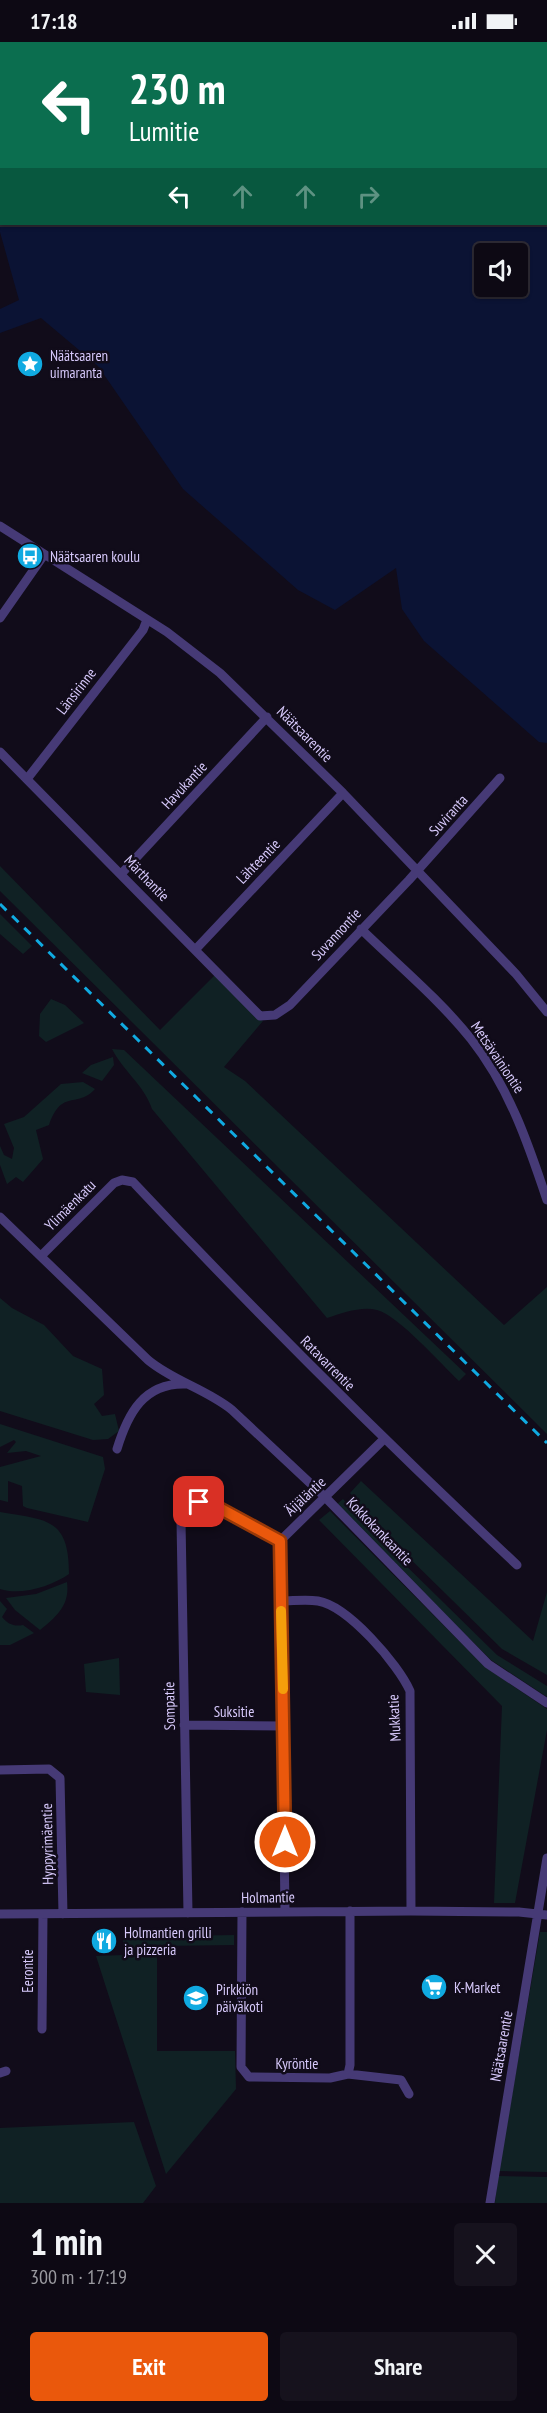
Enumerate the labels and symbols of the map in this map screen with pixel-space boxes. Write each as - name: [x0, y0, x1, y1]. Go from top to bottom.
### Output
- place label: Näätsaaren uimaranta: [50, 346, 108, 382]
- place icon: Näätsaaren uimaranta: [15, 349, 45, 379]
- bus stop icon: Näätsaaren koulu: [15, 541, 45, 571]
- place label: Näätsaaren koulu: [50, 547, 140, 566]
- street label: Länsirinne: [52, 664, 100, 718]
- street label: Näätsaarentie: [273, 702, 337, 766]
- street label: Havukantie: [157, 757, 211, 813]
- street label: Suviranta: [425, 791, 471, 839]
- street label: Lähteentie: [232, 835, 284, 887]
- street label: Märthantie: [120, 851, 174, 905]
- street label: Suvannontie: [307, 904, 365, 964]
- street label: Metsävainiontie: [467, 1017, 529, 1097]
- street label: Ylimäenkatu: [40, 1175, 100, 1235]
- street label: Ratavarrentie: [297, 1332, 359, 1394]
- street label: Äijäläntie: [281, 1472, 329, 1520]
- pin: [173, 1476, 224, 1527]
- street label: Kokkokankaantie: [343, 1493, 417, 1569]
- street label: Sompatie: [159, 1681, 179, 1731]
- street label: Mukkatie: [383, 1694, 405, 1742]
- street label: Suksitie: [214, 1702, 254, 1721]
- street label: Hyppyrimäentie: [37, 1803, 57, 1885]
- position arrow: [253, 1810, 317, 1874]
- street label: Holmantie: [241, 1887, 295, 1907]
- place label: Holmantien grilli ja pizzeria: [124, 1923, 212, 1959]
- restaurant icon: Holmantien grilli ja pizzeria: [89, 1926, 119, 1956]
- street label: Eerontie: [18, 1949, 37, 1993]
- supermarket icon: K-Market: [419, 1972, 449, 2002]
- place label: K-Market: [454, 1978, 500, 1997]
- place label: Pirkkiön päiväkoti: [216, 1980, 263, 2016]
- school or university icon: Pirkkiön päiväkoti: [181, 1983, 211, 2013]
- street label: Näätsaarentie: [485, 2009, 517, 2083]
- street label: Kyröntie: [275, 2054, 319, 2073]

